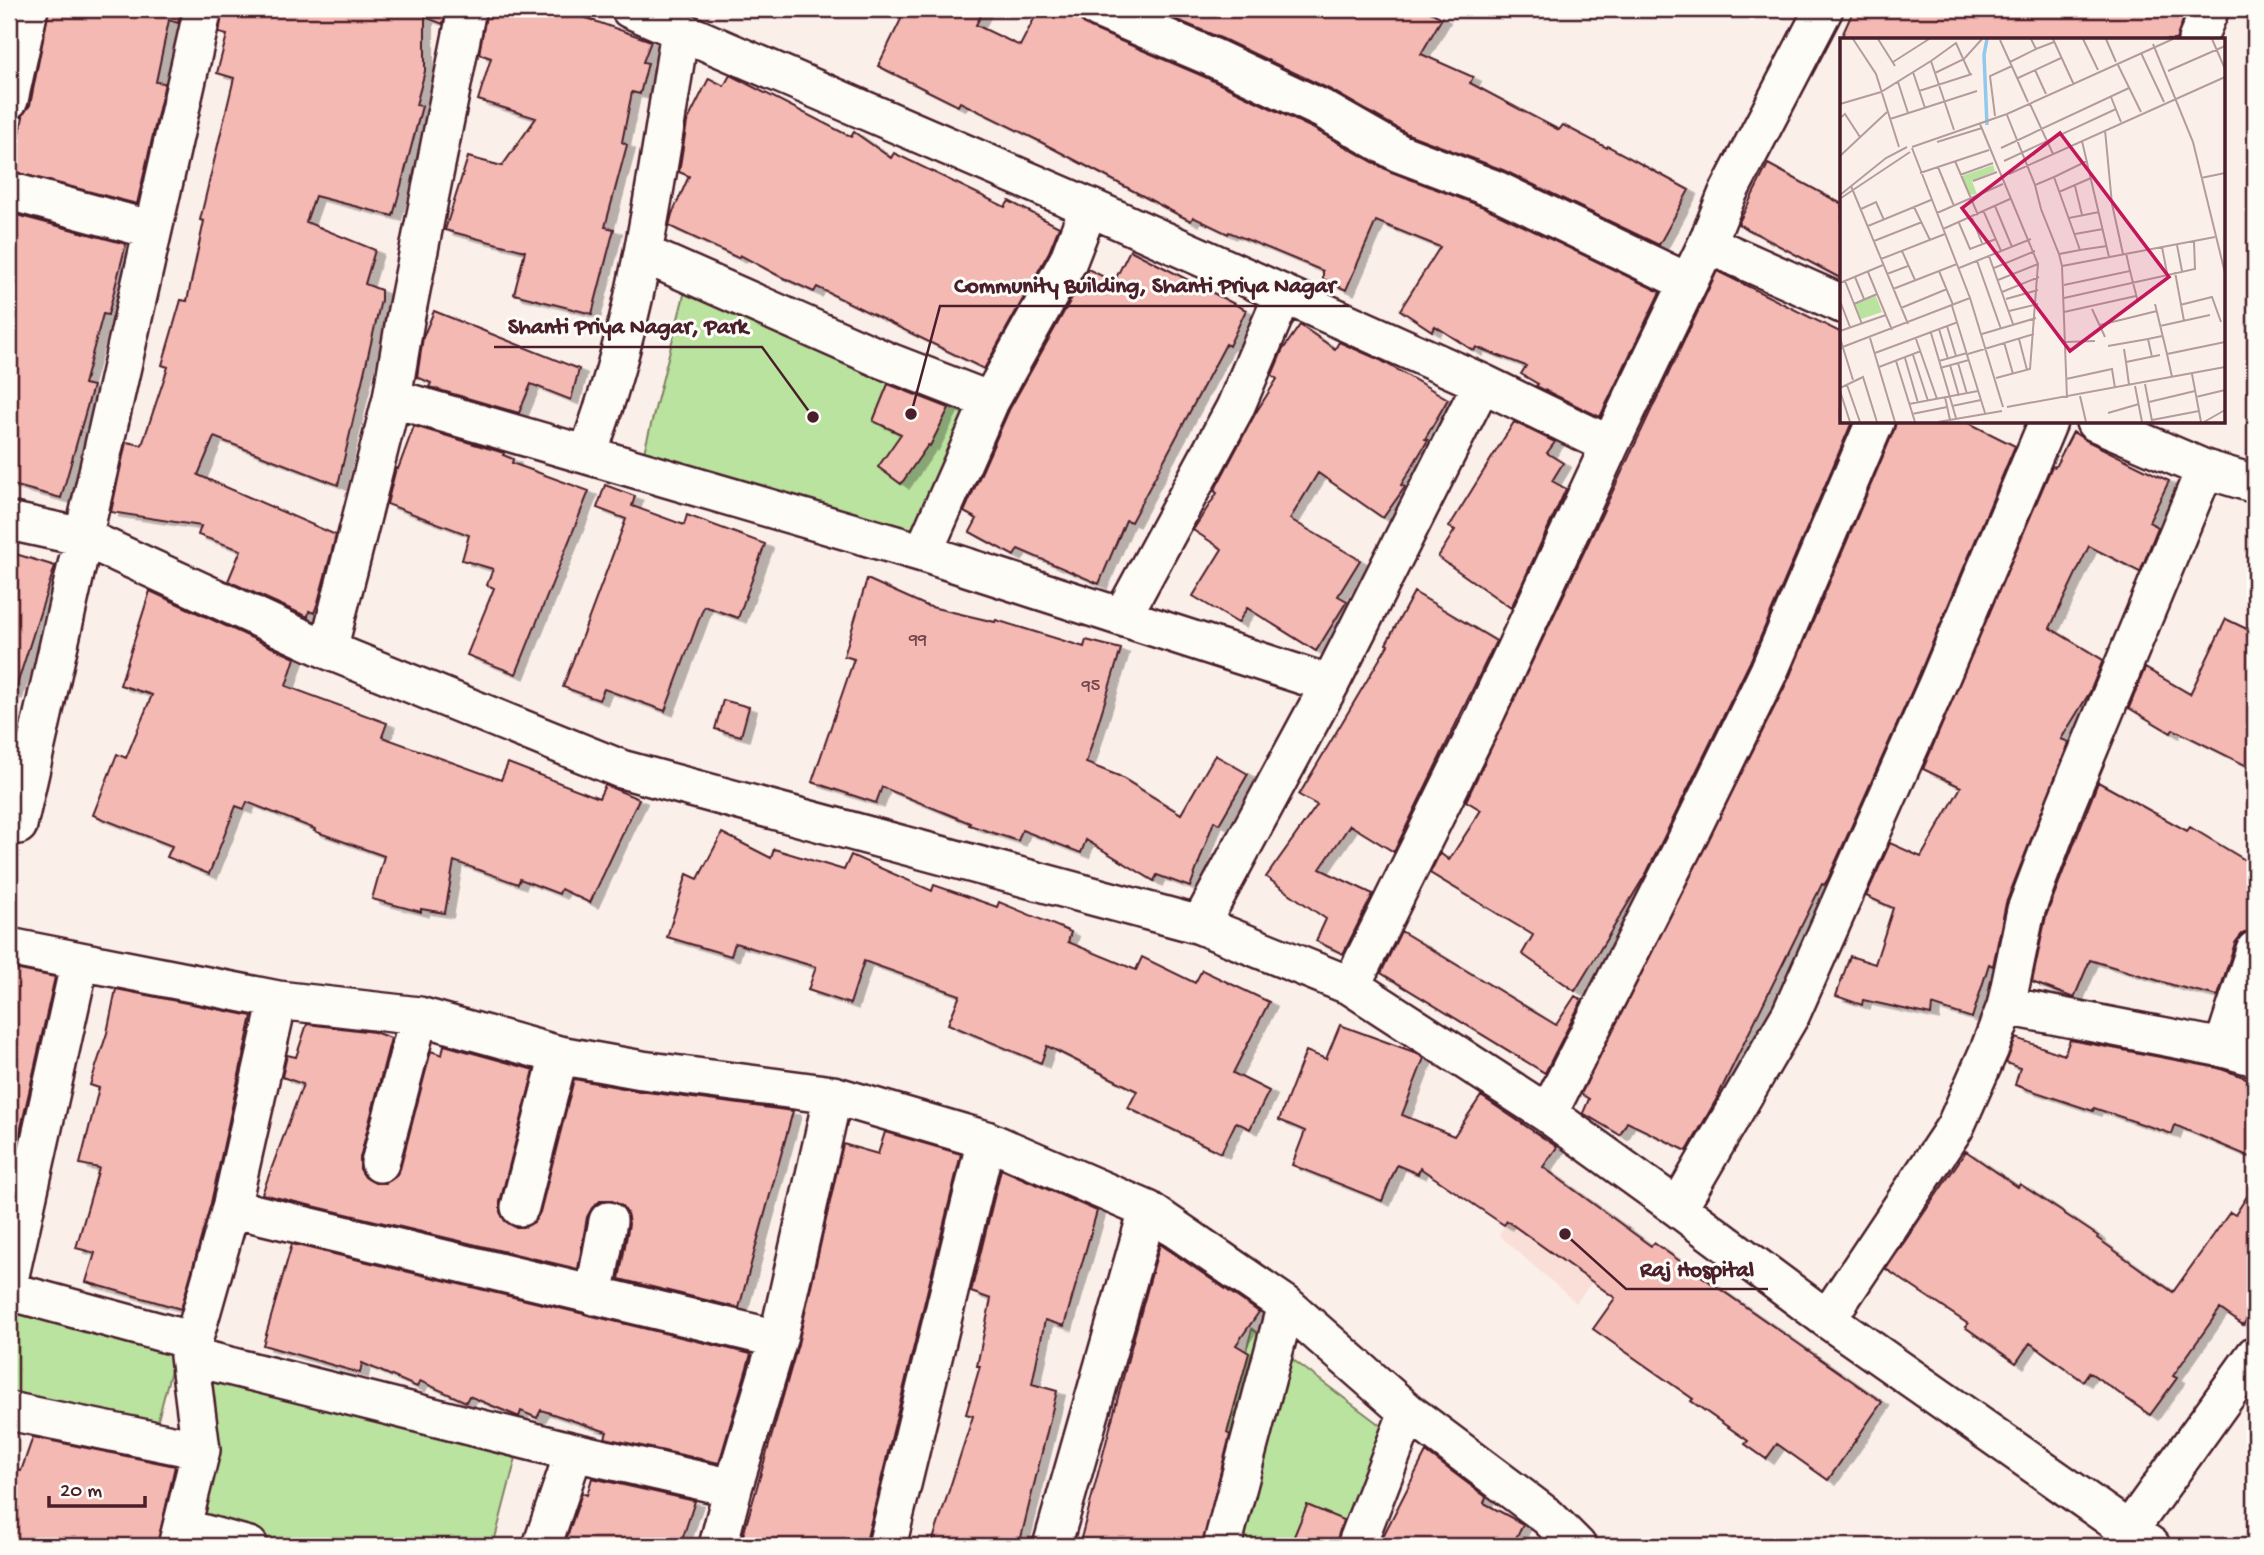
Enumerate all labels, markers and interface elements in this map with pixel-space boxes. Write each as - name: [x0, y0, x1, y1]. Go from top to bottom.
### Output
- inset map: [1840, 38, 2226, 424]
- callout: Community Building, Shanti Priya Nagar: [940, 262, 1349, 306]
- text: Community Building, Shanti Priya Nagar: [954, 274, 1339, 301]
- callout: Shanti Priya Nagar, Park: [494, 303, 762, 347]
- text: Shanti Priya Nagar, Park: [508, 315, 751, 342]
- house number: 99: [908, 630, 927, 651]
- house number: 95: [1081, 676, 1100, 697]
- callout: Raj Hospital: [1626, 1245, 1768, 1289]
- text: Raj Hospital: [1639, 1258, 1754, 1285]
- scale bar: [49, 1464, 145, 1508]
- text: 20 m: [60, 1480, 102, 1505]

